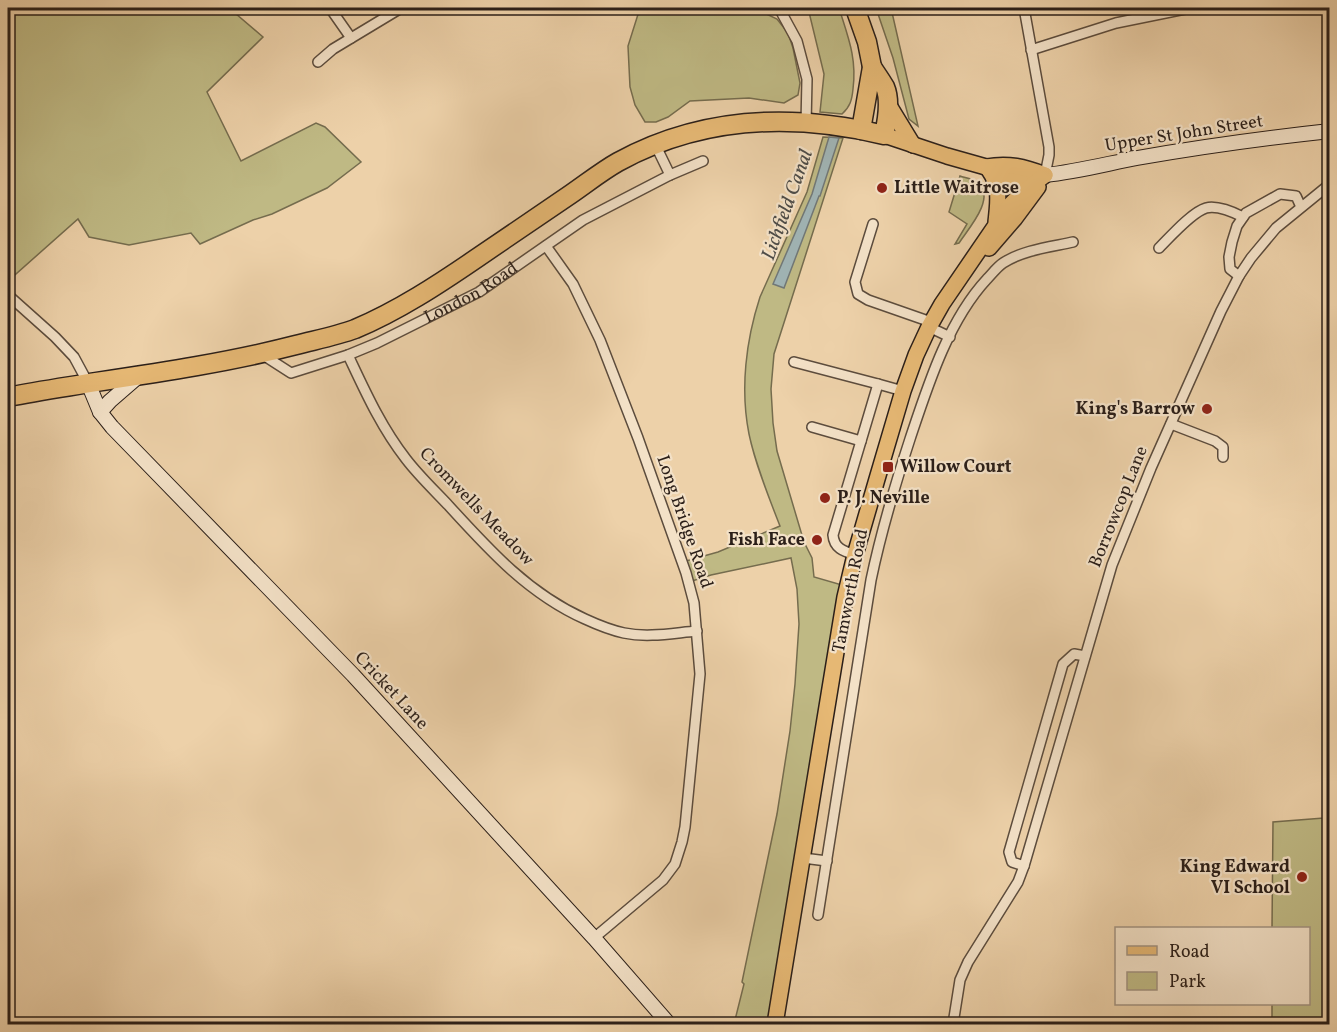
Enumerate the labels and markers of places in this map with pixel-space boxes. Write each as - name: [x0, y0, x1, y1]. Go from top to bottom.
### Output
- place label: Little Waitrose: [894, 176, 1019, 201]
- marker: Little Waitrose: [875, 181, 889, 195]
- place label: King's Barrow: [1076, 397, 1195, 422]
- marker: King's Barrow: [1200, 402, 1214, 416]
- place label: Willow Court: [900, 455, 1012, 480]
- marker: Willow Court: [881, 460, 895, 474]
- place label: P. J. Neville: [837, 486, 930, 511]
- marker: P. J. Neville: [818, 491, 832, 505]
- place label: Fish Face: [728, 528, 805, 553]
- marker: Fish Face: [810, 533, 824, 547]
- place label: King Edward VI School: [1180, 855, 1290, 901]
- marker: King Edward VI School: [1295, 870, 1309, 884]

